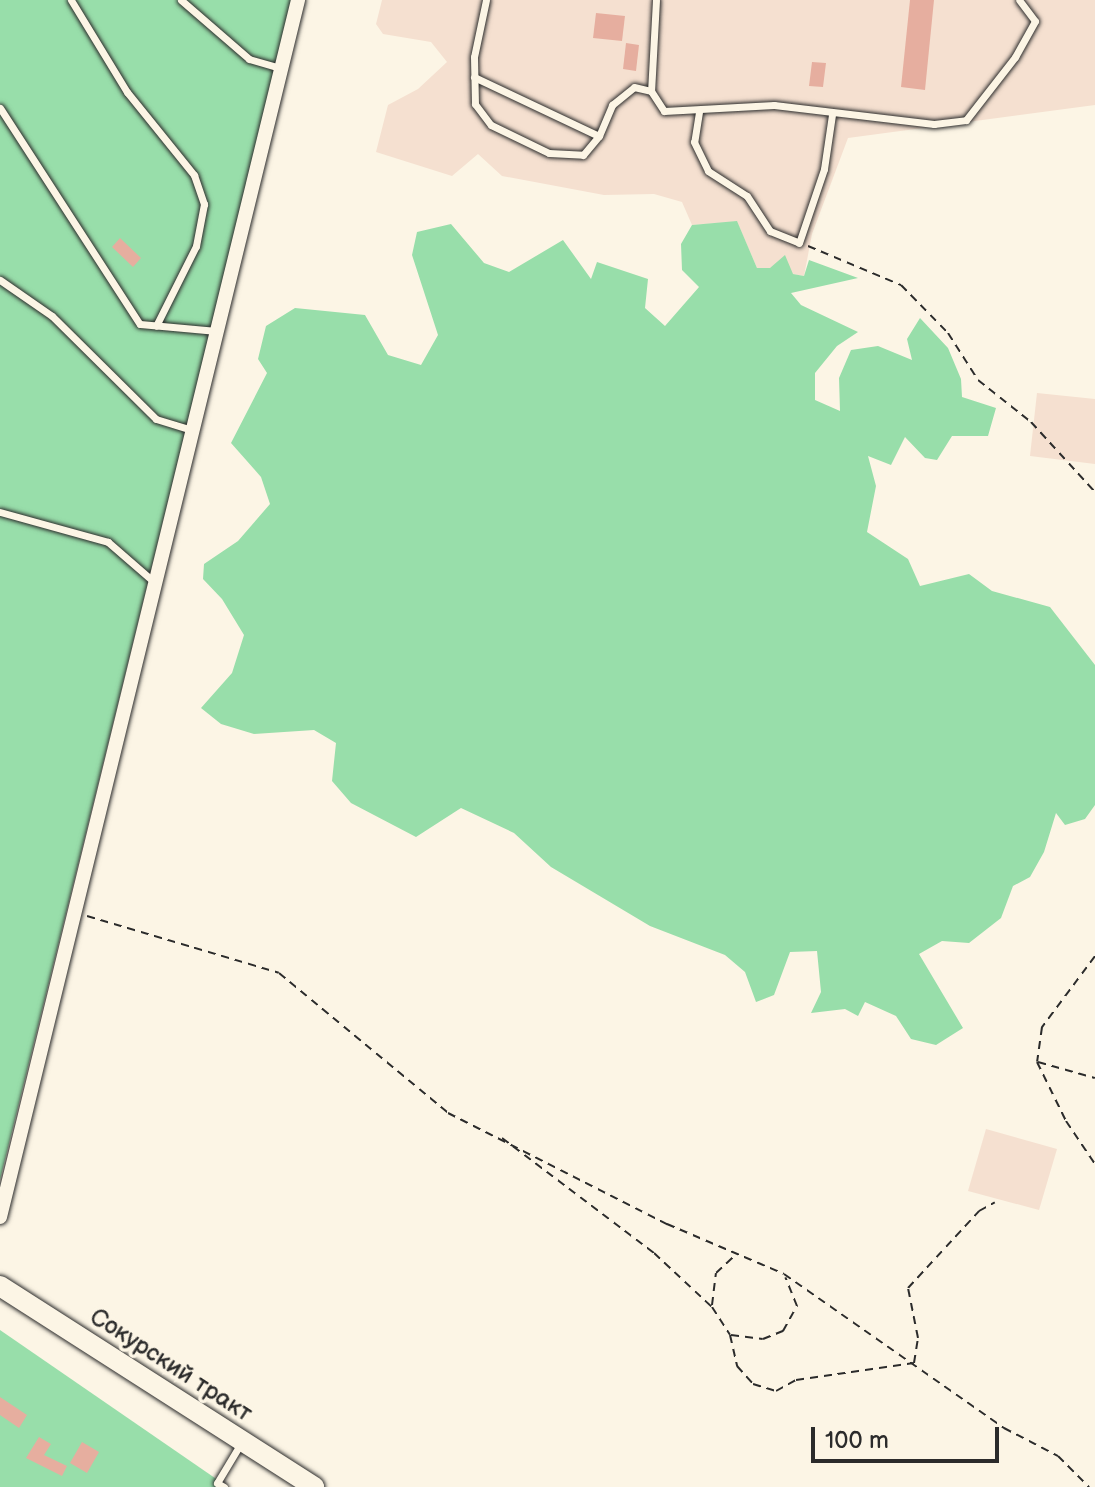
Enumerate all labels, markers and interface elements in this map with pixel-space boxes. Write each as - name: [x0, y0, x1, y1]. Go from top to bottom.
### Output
- street label: Сокурский тракт: [85, 1302, 257, 1428]
- scale bar: [815, 1411, 1003, 1461]
- text: 100 m: [825, 1426, 889, 1455]

